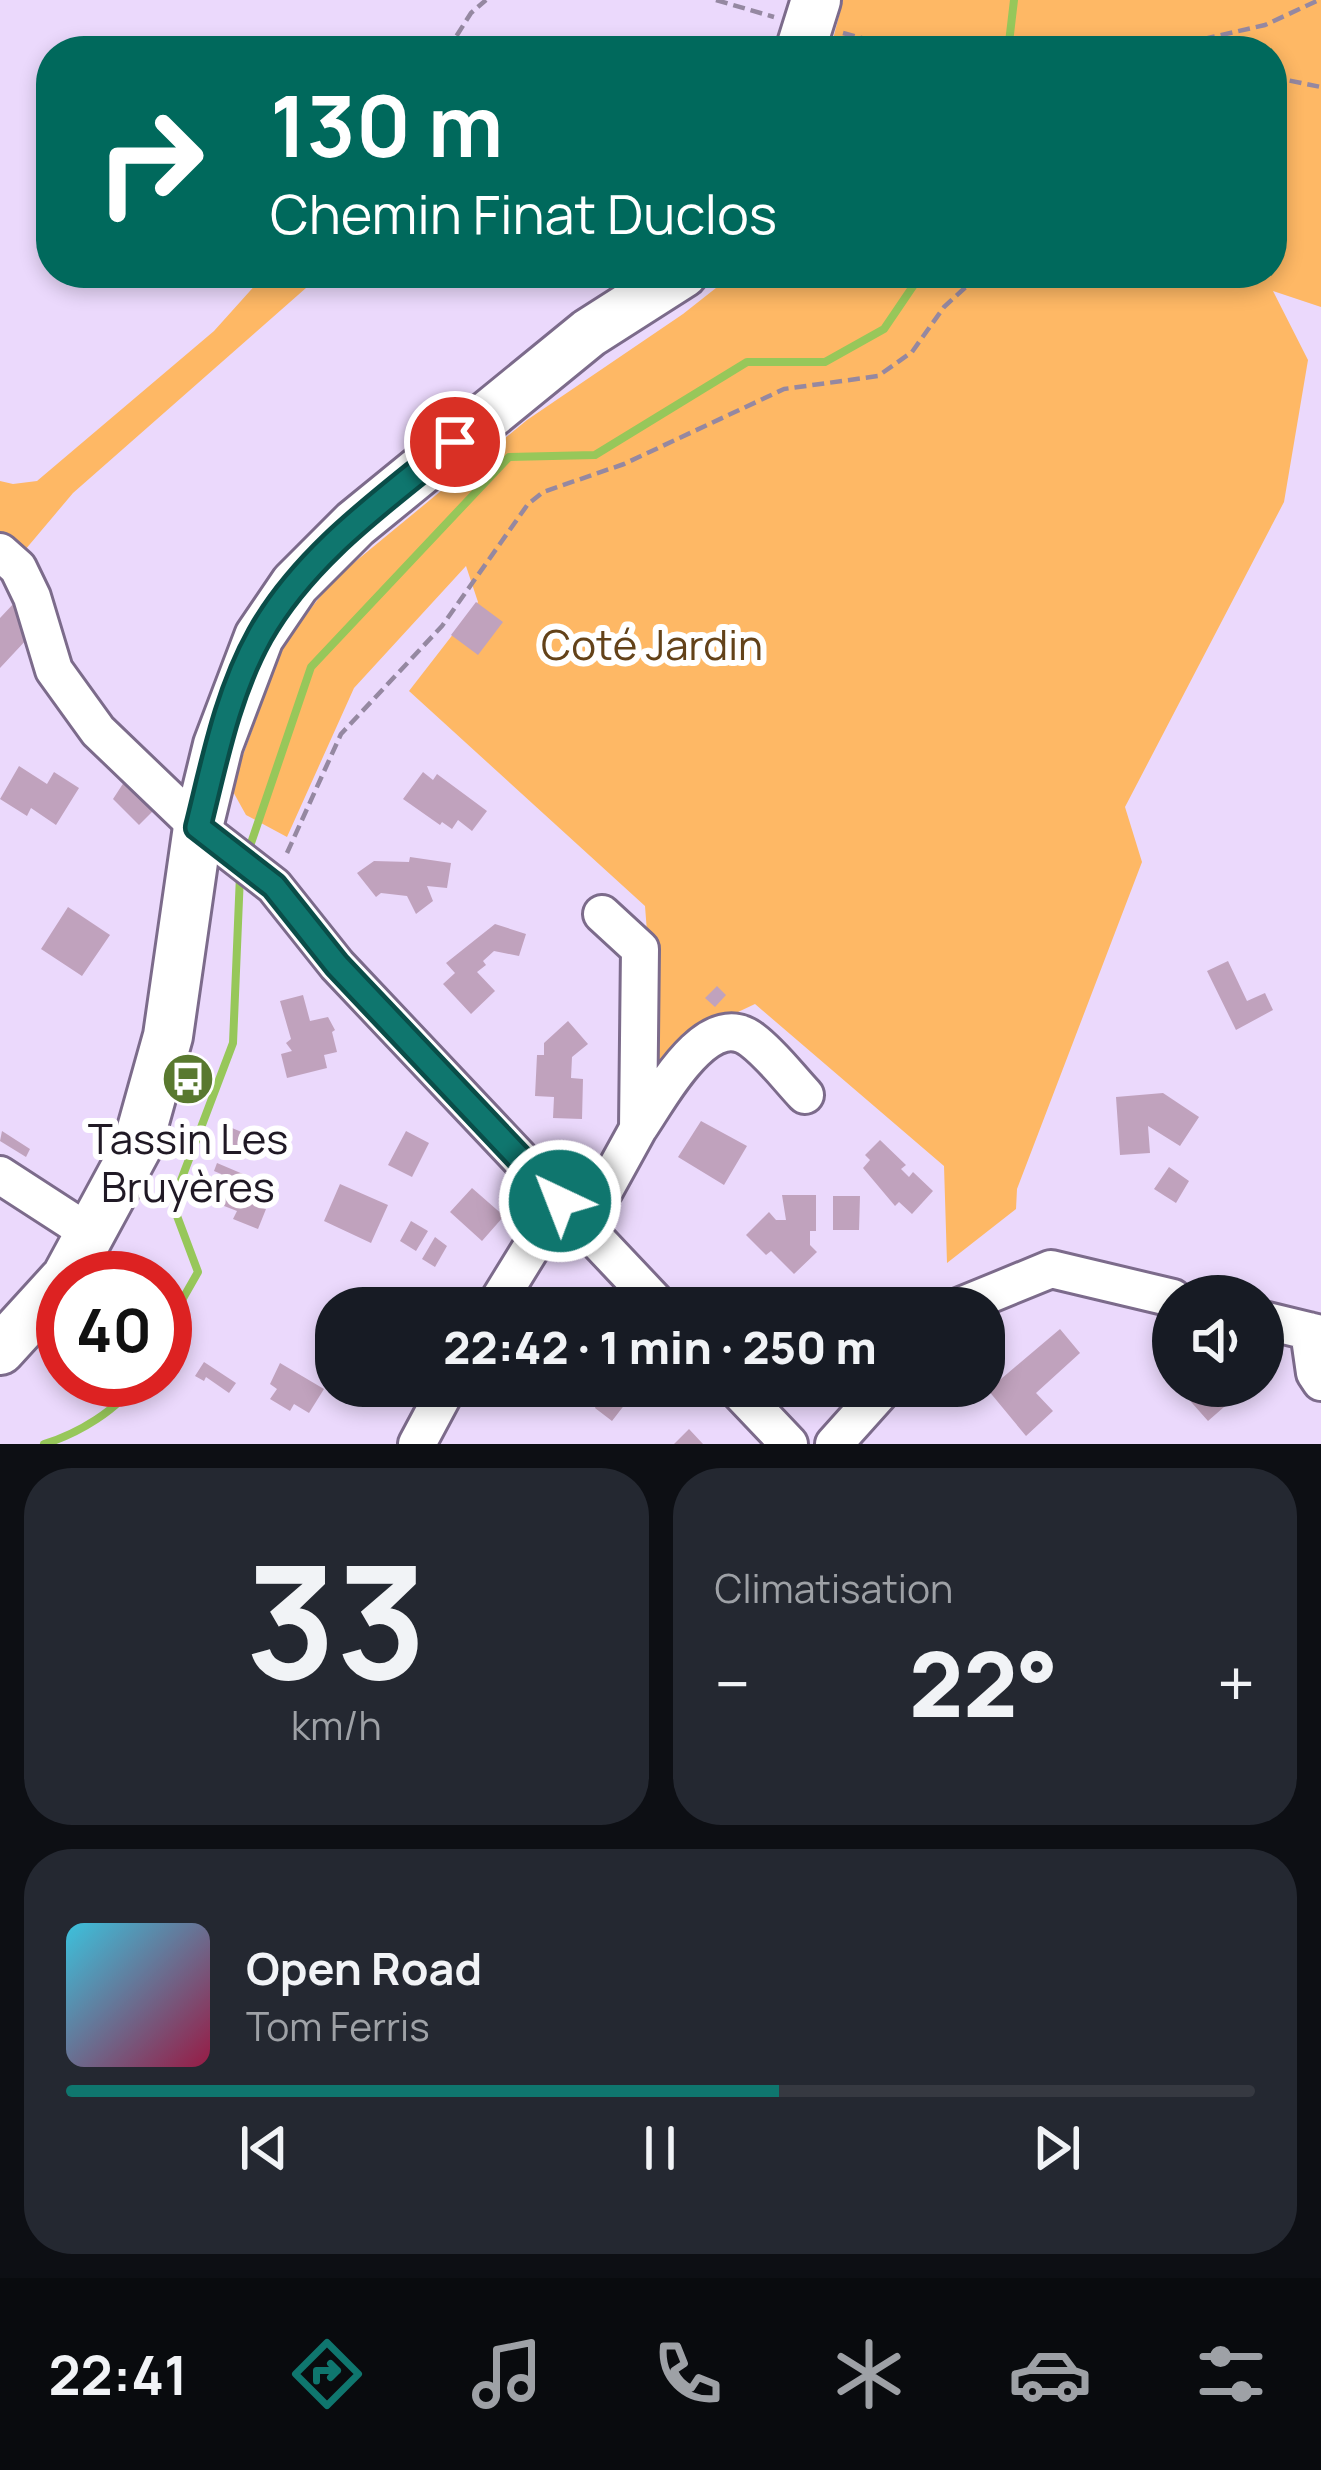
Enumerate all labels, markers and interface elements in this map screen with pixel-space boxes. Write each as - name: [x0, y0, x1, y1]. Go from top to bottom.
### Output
- text: 130 m: [270, 67, 503, 182]
- icon: right: [72, 84, 228, 240]
- text: Chemin Finat Duclos: [270, 176, 777, 250]
- pin: [404, 391, 506, 493]
- icon: arrive: [422, 409, 488, 475]
- park label: Coté Jardin: [541, 615, 763, 673]
- bus stop icon: Tassin Les Bruyères: [160, 1051, 216, 1107]
- place label: Tassin Les Bruyères: [88, 1109, 288, 1215]
- position arrow: [497, 1138, 623, 1264]
- speed limit sign: 40: [36, 1251, 192, 1407]
- map controls: [1152, 1275, 1284, 1407]
- button: sound: [1152, 1275, 1284, 1407]
- text: 22:42 · 1 min · 250 m: [443, 1316, 877, 1378]
- text: 33: [246, 1513, 427, 1726]
- text: Climatisation: [715, 1561, 953, 1615]
- text: 22°: [909, 1621, 1058, 1744]
- text: −: [715, 1638, 750, 1728]
- text: +: [1217, 1638, 1255, 1728]
- text: km/h: [291, 1698, 382, 1752]
- text: Open Road: [246, 1937, 482, 1999]
- text: Tom Ferris: [246, 1999, 430, 2053]
- icon: previous: [231, 2115, 297, 2181]
- icon: pause: [627, 2115, 693, 2181]
- icon: next: [1024, 2115, 1090, 2181]
- icon: directions: [285, 2332, 369, 2416]
- icon: music: [465, 2332, 549, 2416]
- icon: phone: [646, 2332, 730, 2416]
- icon: climate: [827, 2332, 911, 2416]
- icon: car: [1008, 2332, 1092, 2416]
- icon: filters: [1189, 2332, 1273, 2416]
- text: 22:41: [48, 2337, 188, 2411]

